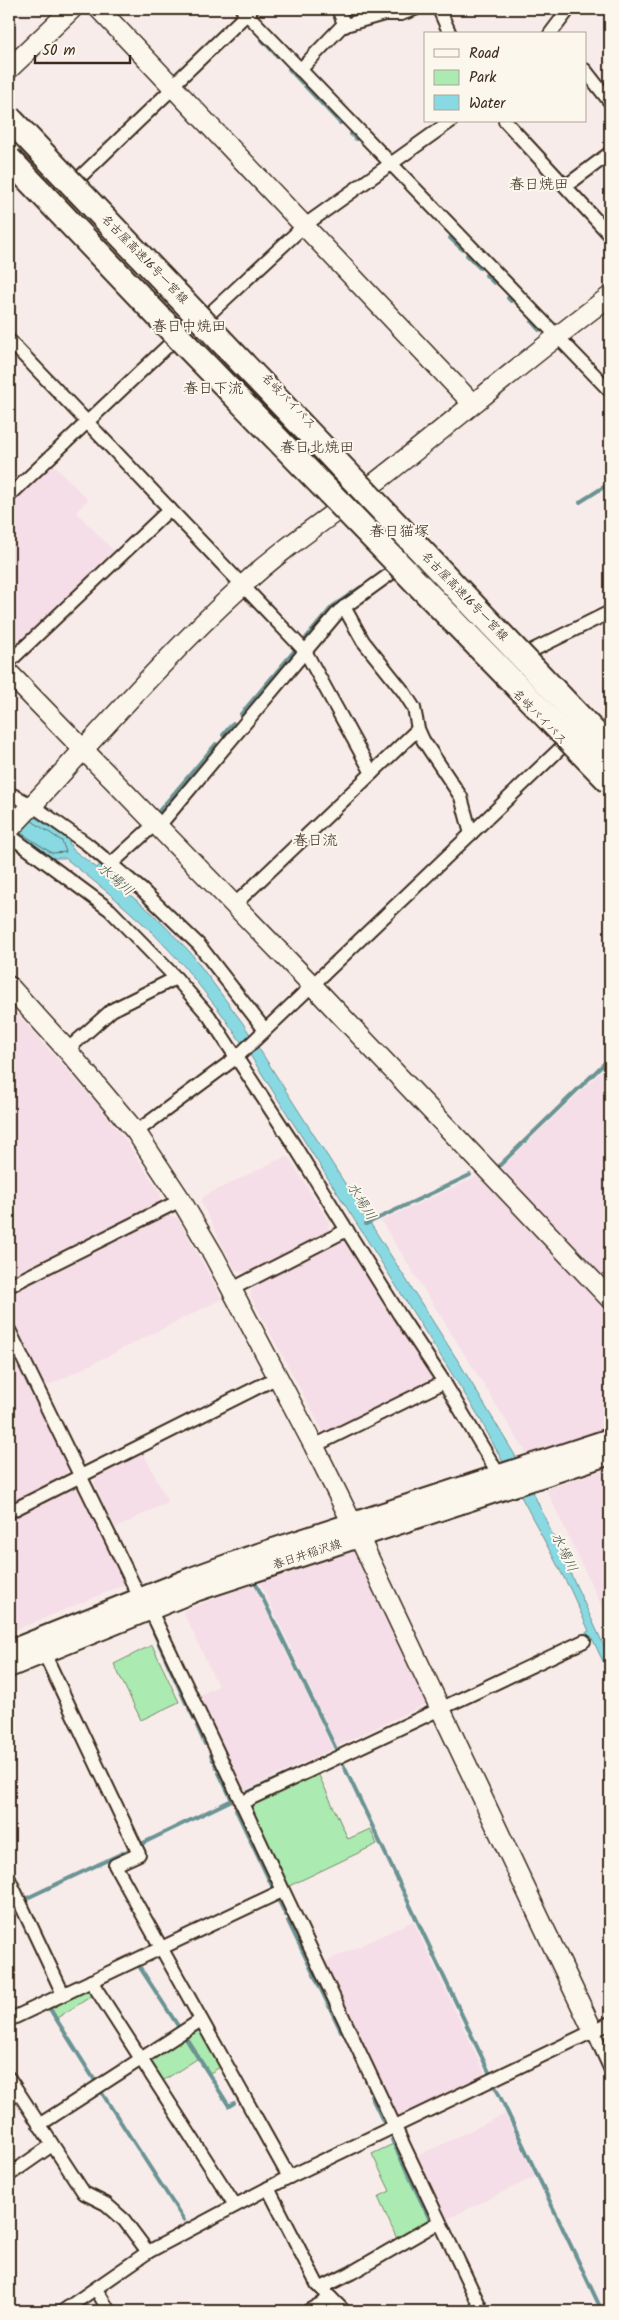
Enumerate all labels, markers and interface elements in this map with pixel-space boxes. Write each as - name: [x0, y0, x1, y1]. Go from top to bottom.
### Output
- scale bar: [35, 32, 130, 64]
- legend: [424, 32, 586, 122]
- text: 50 m: [42, 39, 76, 63]
- text: Road: [469, 42, 500, 66]
- text: Park: [469, 66, 497, 90]
- text: Water: [469, 92, 506, 116]
- district label: 春日焼田: [509, 173, 569, 197]
- street label: 名古屋高速16号一宮線: [97, 210, 193, 309]
- district label: 春日中焼田: [151, 315, 227, 339]
- street label: 名岐バイパス: [257, 369, 320, 434]
- district label: 春日下流: [183, 377, 243, 401]
- district label: 春日北焼田: [279, 436, 355, 460]
- district label: 春日猫塚: [369, 520, 429, 544]
- street label: 名古屋高速16号一宮線: [417, 547, 513, 646]
- street label: 名岐バイパス: [508, 685, 571, 750]
- district label: 春日流: [292, 829, 338, 853]
- water label: 水場川: [92, 858, 138, 902]
- water label: 水場川: [341, 1178, 382, 1225]
- water label: 水場川: [545, 1529, 583, 1576]
- street label: 春日井稲沢線: [270, 1534, 344, 1575]

